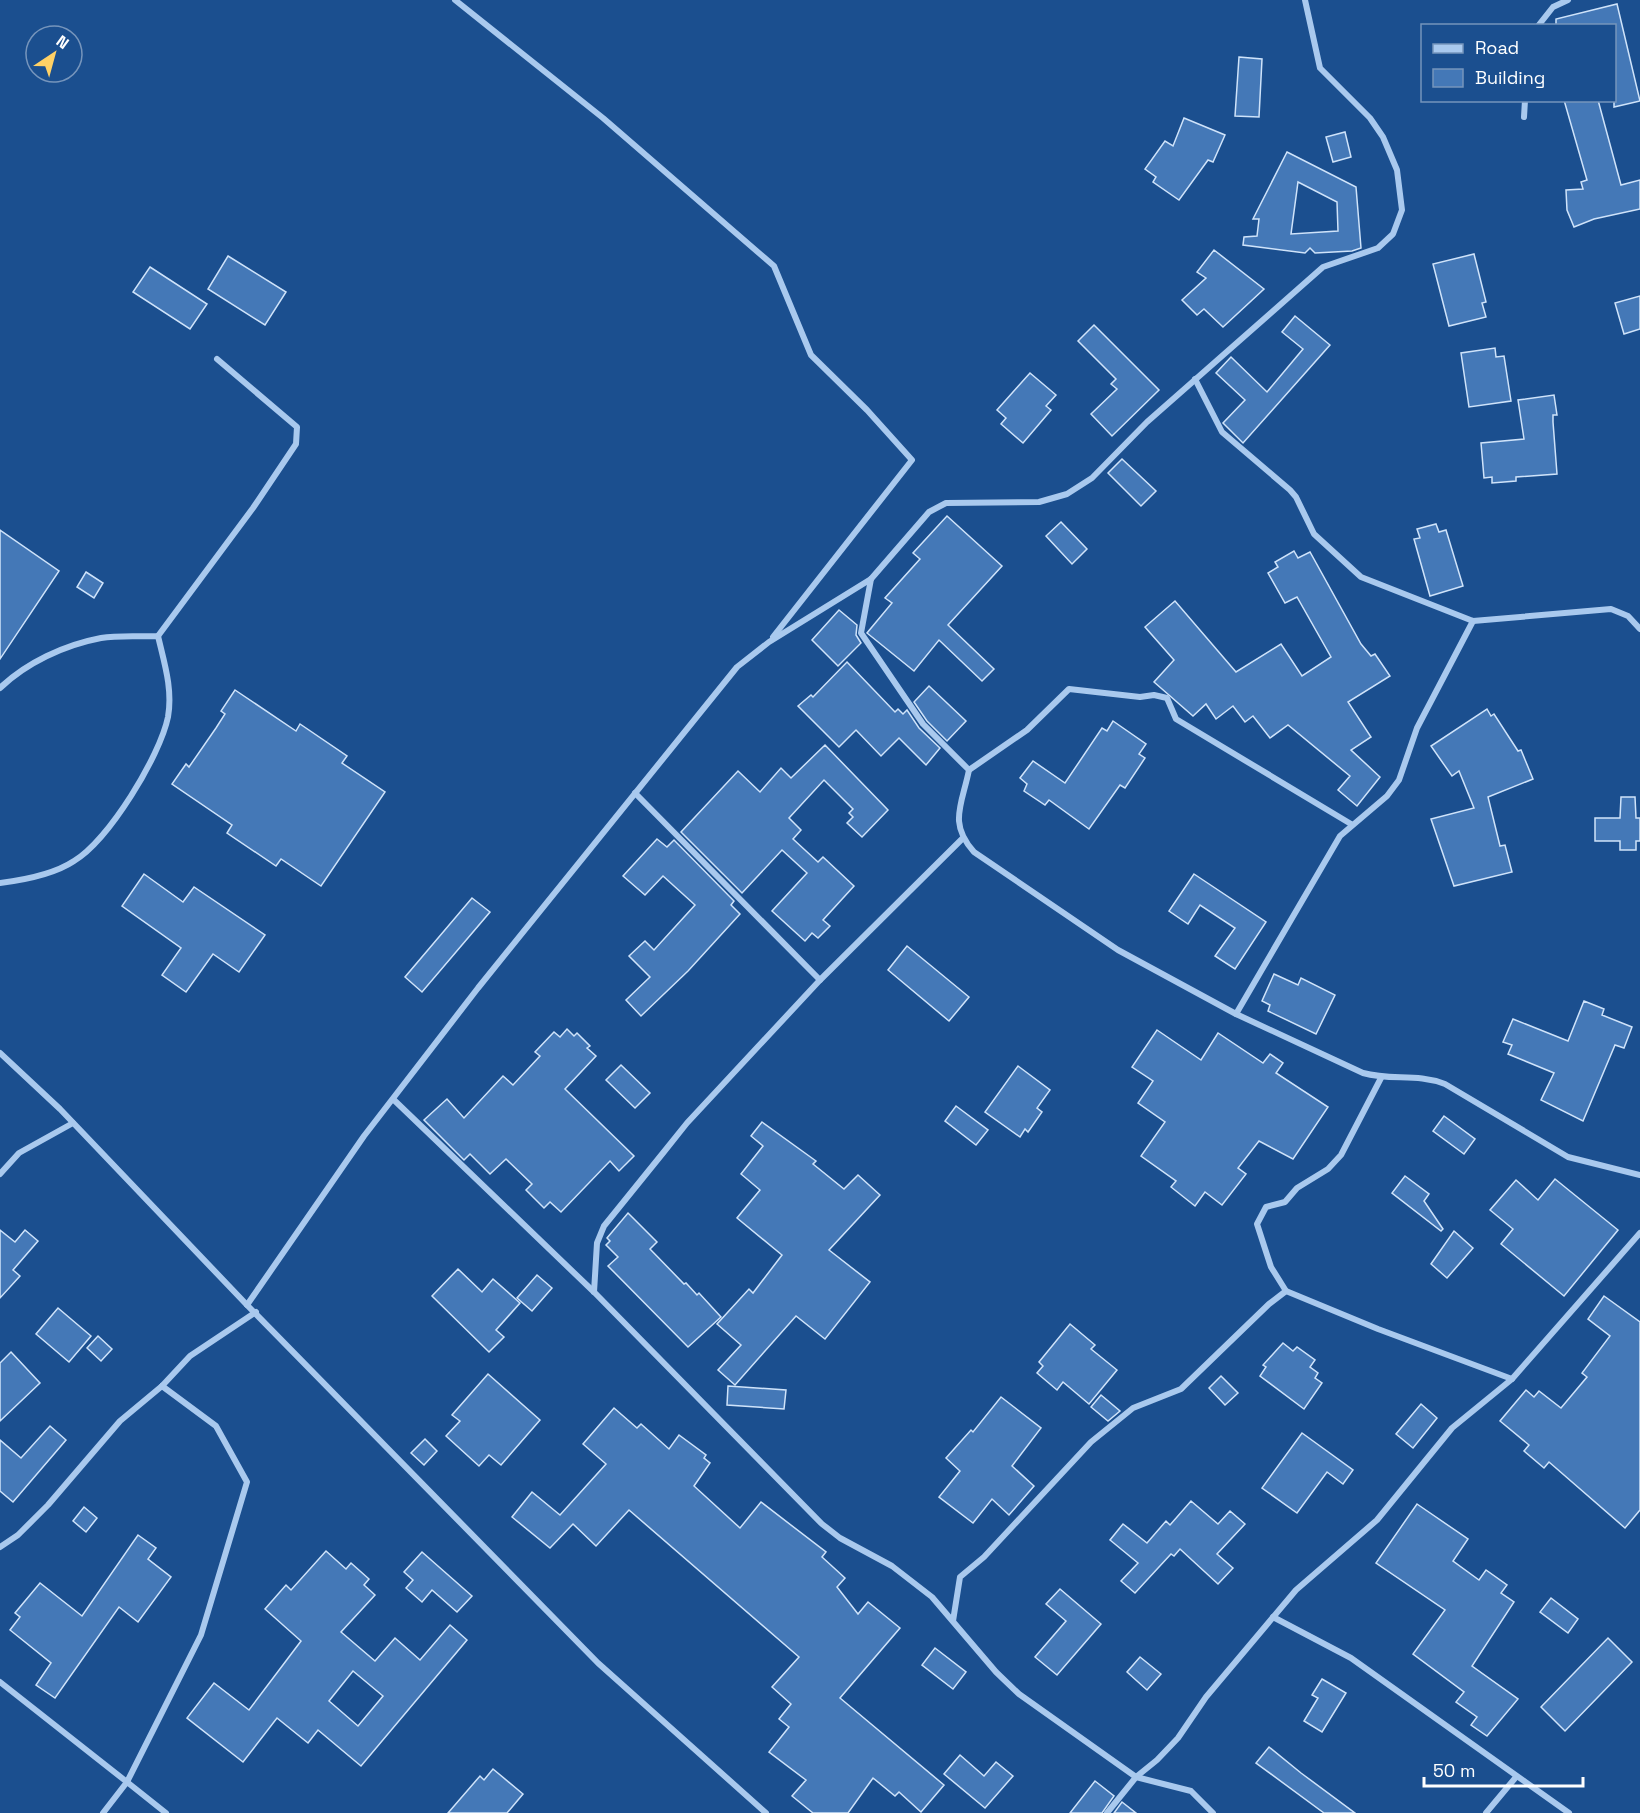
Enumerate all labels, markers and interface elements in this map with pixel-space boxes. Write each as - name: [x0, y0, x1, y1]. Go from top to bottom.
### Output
- north arrow: [24, 24, 84, 84]
- legend: [1421, 24, 1616, 102]
- text: N: [52, 31, 73, 54]
- text: Road: [1475, 36, 1519, 59]
- text: Building: [1475, 66, 1545, 89]
- scale bar: [1424, 1750, 1583, 1788]
- text: 50 m: [1433, 1759, 1475, 1782]

